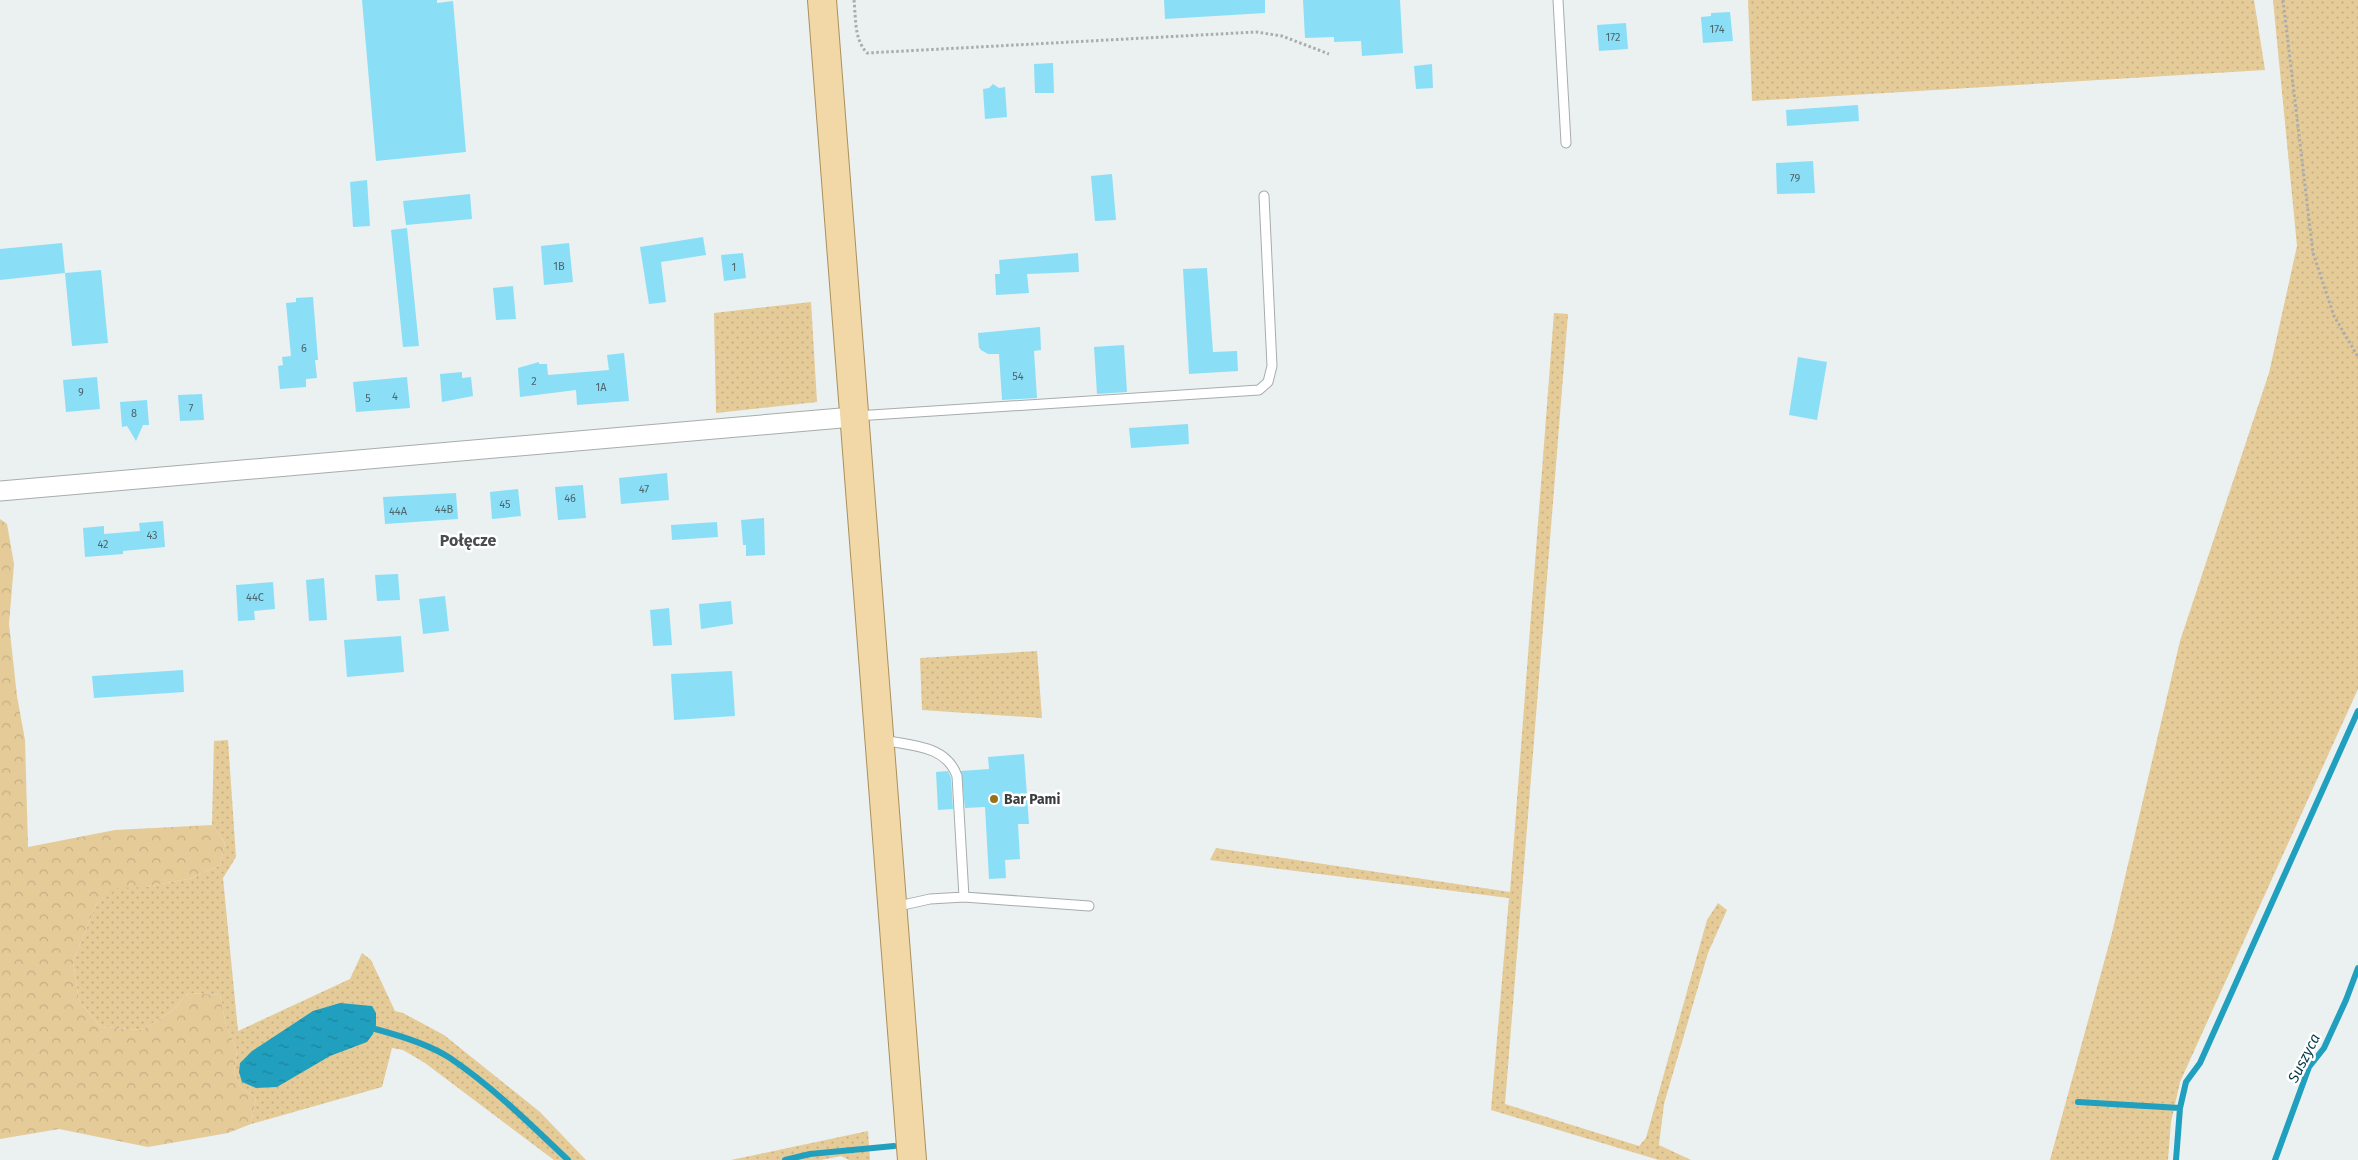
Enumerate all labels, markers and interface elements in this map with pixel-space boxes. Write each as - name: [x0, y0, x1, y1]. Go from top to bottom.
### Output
- house number: 174: [1709, 23, 1725, 36]
- house number: 172: [1606, 31, 1620, 44]
- house number: 79: [1790, 172, 1800, 185]
- house number: 1B: [553, 260, 565, 273]
- house number: 1: [732, 261, 736, 274]
- house number: 6: [301, 342, 307, 355]
- house number: 54: [1012, 370, 1024, 383]
- house number: 2: [531, 375, 537, 388]
- house number: 1A: [595, 381, 607, 394]
- house number: 9: [78, 386, 84, 399]
- house number: 4: [392, 390, 398, 403]
- house number: 5: [365, 392, 371, 405]
- house number: 7: [189, 402, 194, 415]
- house number: 8: [131, 407, 137, 420]
- house number: 47: [639, 483, 649, 496]
- house number: 46: [564, 492, 576, 505]
- house number: 45: [499, 498, 511, 511]
- house number: 44B: [435, 503, 454, 516]
- house number: 44A: [389, 505, 408, 518]
- house number: 43: [146, 529, 158, 542]
- district label: Połęcze: [440, 531, 496, 550]
- house number: 42: [97, 538, 109, 551]
- house number: 44C: [246, 591, 264, 604]
- place label: Bar Pami: [1004, 791, 1060, 808]
- marker: Bar Pami: [988, 793, 1000, 805]
- water label: Suszyca: [2284, 1030, 2324, 1086]

